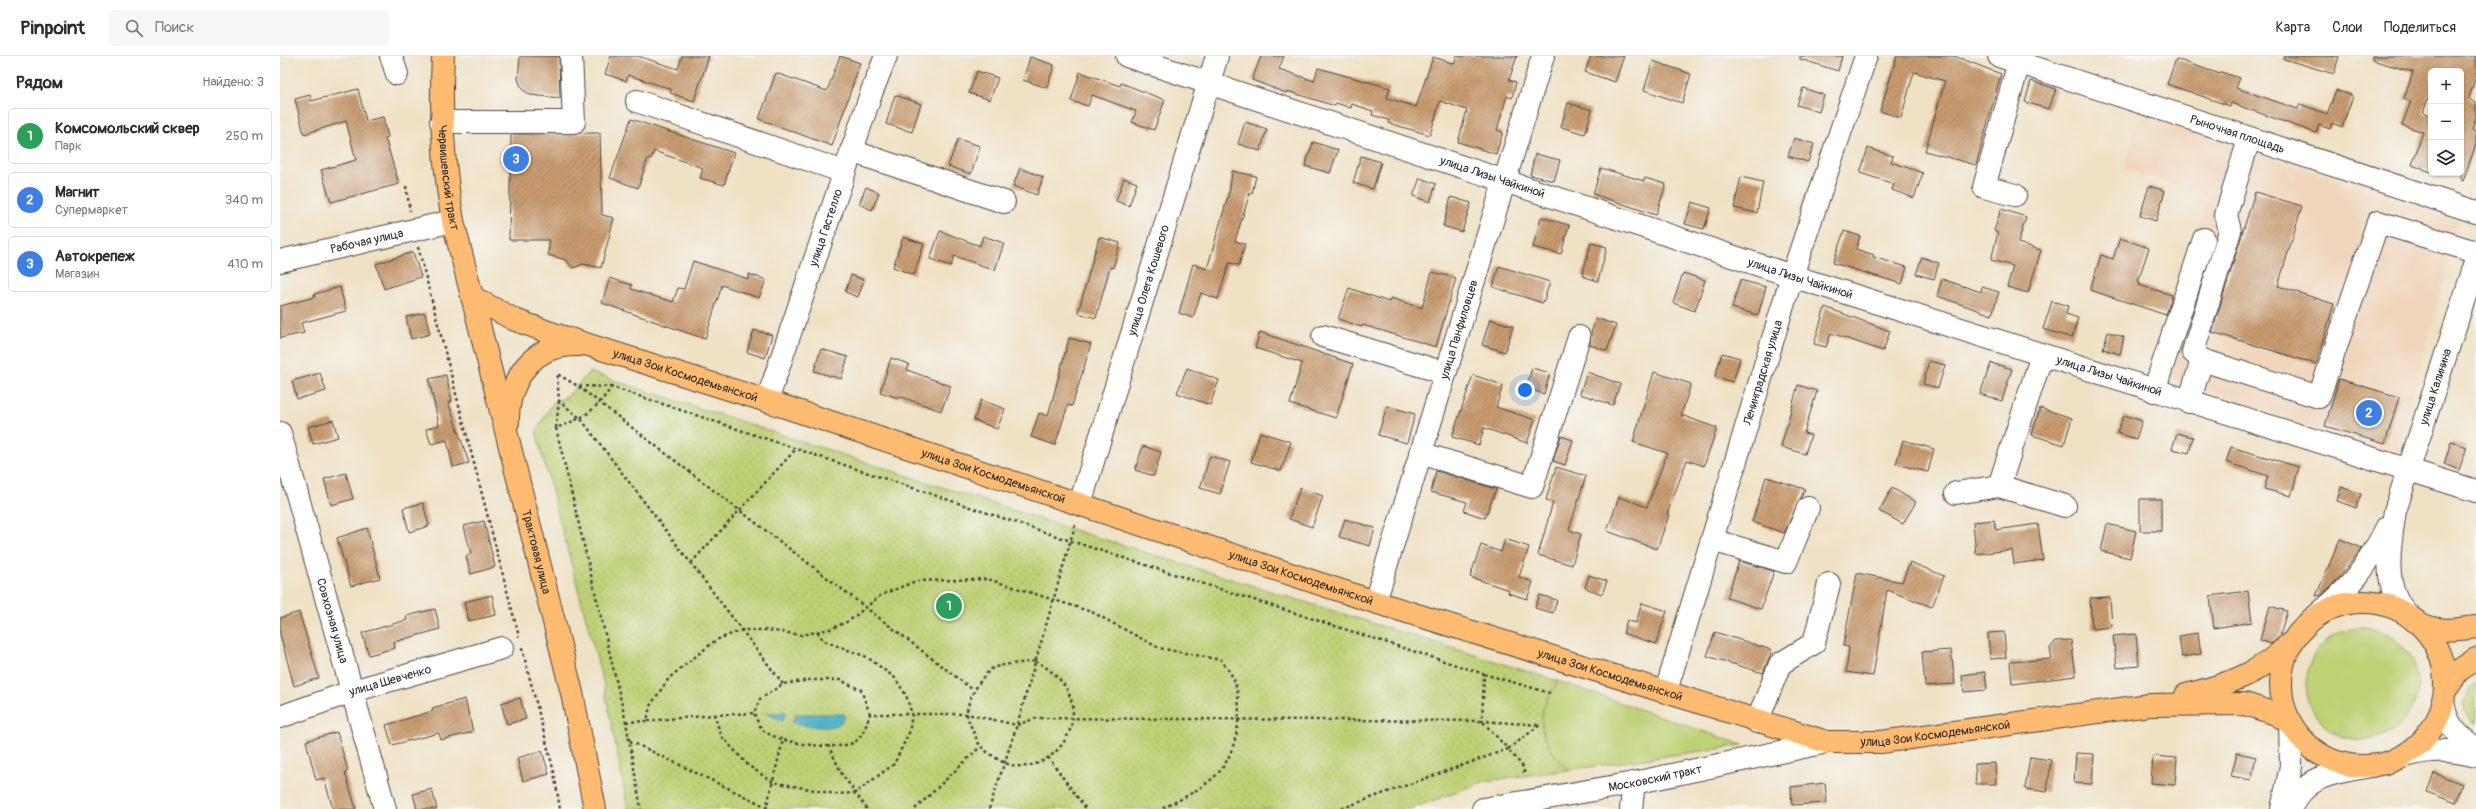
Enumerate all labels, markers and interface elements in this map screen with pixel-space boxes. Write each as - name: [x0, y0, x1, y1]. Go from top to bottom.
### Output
- search box: [109, 10, 389, 46]
- text: Pinpoint: [20, 16, 85, 40]
- icon: search: [123, 17, 145, 39]
- text: Поиск: [155, 18, 194, 37]
- text: Карта: [2276, 19, 2310, 36]
- text: Слои: [2332, 19, 2362, 36]
- text: Поделиться: [2384, 19, 2456, 36]
- map controls: [2428, 68, 2464, 176]
- button: +: [2428, 68, 2464, 104]
- text: Рядом: [16, 72, 63, 93]
- text: Найдено: 3: [202, 74, 264, 90]
- button: −: [2428, 104, 2464, 140]
- street label: Рыночная площадь: [2188, 112, 2287, 157]
- text: Комсомольский сквер: [55, 119, 200, 138]
- street label: Червишевский тракт: [434, 125, 462, 232]
- text: 1: [27, 128, 33, 144]
- text: 250 m: [225, 128, 263, 144]
- text: Парк: [55, 138, 82, 154]
- button: layers: [2428, 140, 2464, 176]
- pin: 3: [503, 144, 529, 174]
- street label: улица Лизы Чайкиной: [1437, 153, 1547, 202]
- text: Магнит: [55, 183, 100, 202]
- street label: улица Гастелло: [806, 187, 846, 269]
- text: 2: [26, 192, 34, 208]
- text: 340 m: [225, 192, 263, 208]
- text: Супермаркет: [55, 202, 128, 218]
- street label: улица Олега Кошевого: [1125, 223, 1173, 339]
- street label: Рабочая улица: [329, 226, 405, 257]
- text: Автокрепеж: [55, 247, 135, 266]
- street label: улица Лизы Чайкиной: [1745, 255, 1855, 303]
- text: 3: [26, 256, 34, 272]
- text: 410 m: [227, 256, 263, 272]
- text: Магазин: [55, 266, 99, 282]
- street label: улица Панфиловцев: [1437, 278, 1482, 382]
- street label: Ленинградская улица: [1740, 318, 1786, 428]
- street label: улица Зои Космодемьянской: [610, 346, 760, 406]
- street label: улица Калинина: [2416, 346, 2455, 428]
- street label: улица Лизы Чайкиной: [2054, 352, 2164, 400]
- your location: [1515, 380, 1535, 400]
- pin: 2: [2356, 398, 2382, 428]
- street label: улица Зои Космодемьянской: [918, 445, 1067, 507]
- street label: Трактовая улица: [518, 508, 554, 596]
- street label: улица Зои Космодемьянской: [1226, 547, 1375, 609]
- street label: Совхозная улица: [313, 577, 351, 666]
- pin: 1: [936, 591, 962, 621]
- street label: улица Зои Космодемьянской: [1535, 646, 1684, 705]
- street label: улица Шевченко: [346, 662, 433, 700]
- street label: улица Зои Космодемьянской: [1860, 717, 2011, 750]
- street label: Московский тракт: [1607, 762, 1704, 795]

